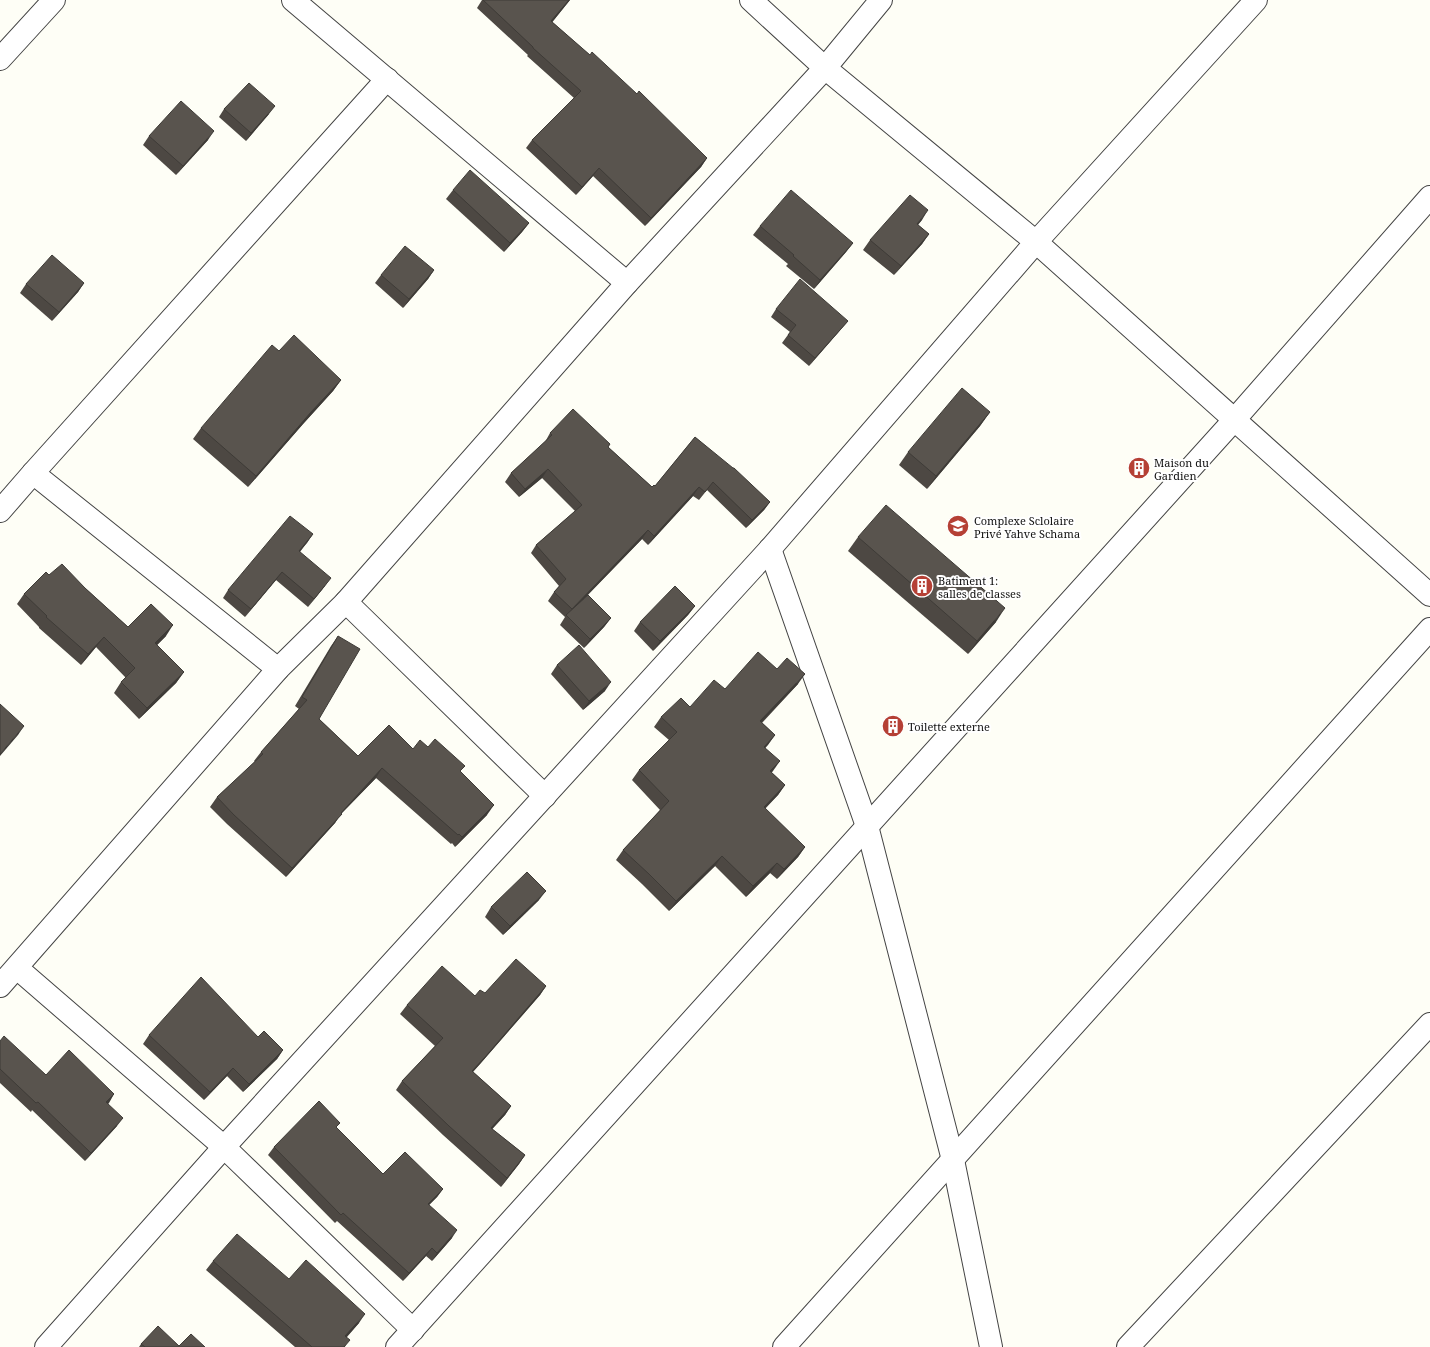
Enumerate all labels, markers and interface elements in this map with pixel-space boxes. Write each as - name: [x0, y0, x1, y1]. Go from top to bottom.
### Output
- building icon: Maison du Gardien: [1126, 455, 1152, 481]
- place label: Maison du Gardien: [1154, 455, 1209, 483]
- school or university icon: Complexe Sclolaire Privé Yahve Schama: [945, 513, 971, 539]
- place label: Complexe Sclolaire Privé Yahve Schama: [974, 513, 1080, 541]
- building icon: Batiment 1: salles de classes: [909, 573, 935, 599]
- place label: Batiment 1: salles de classes: [938, 573, 1021, 601]
- building icon: Toilette externe: [880, 713, 906, 739]
- place label: Toilette externe: [908, 719, 990, 734]

